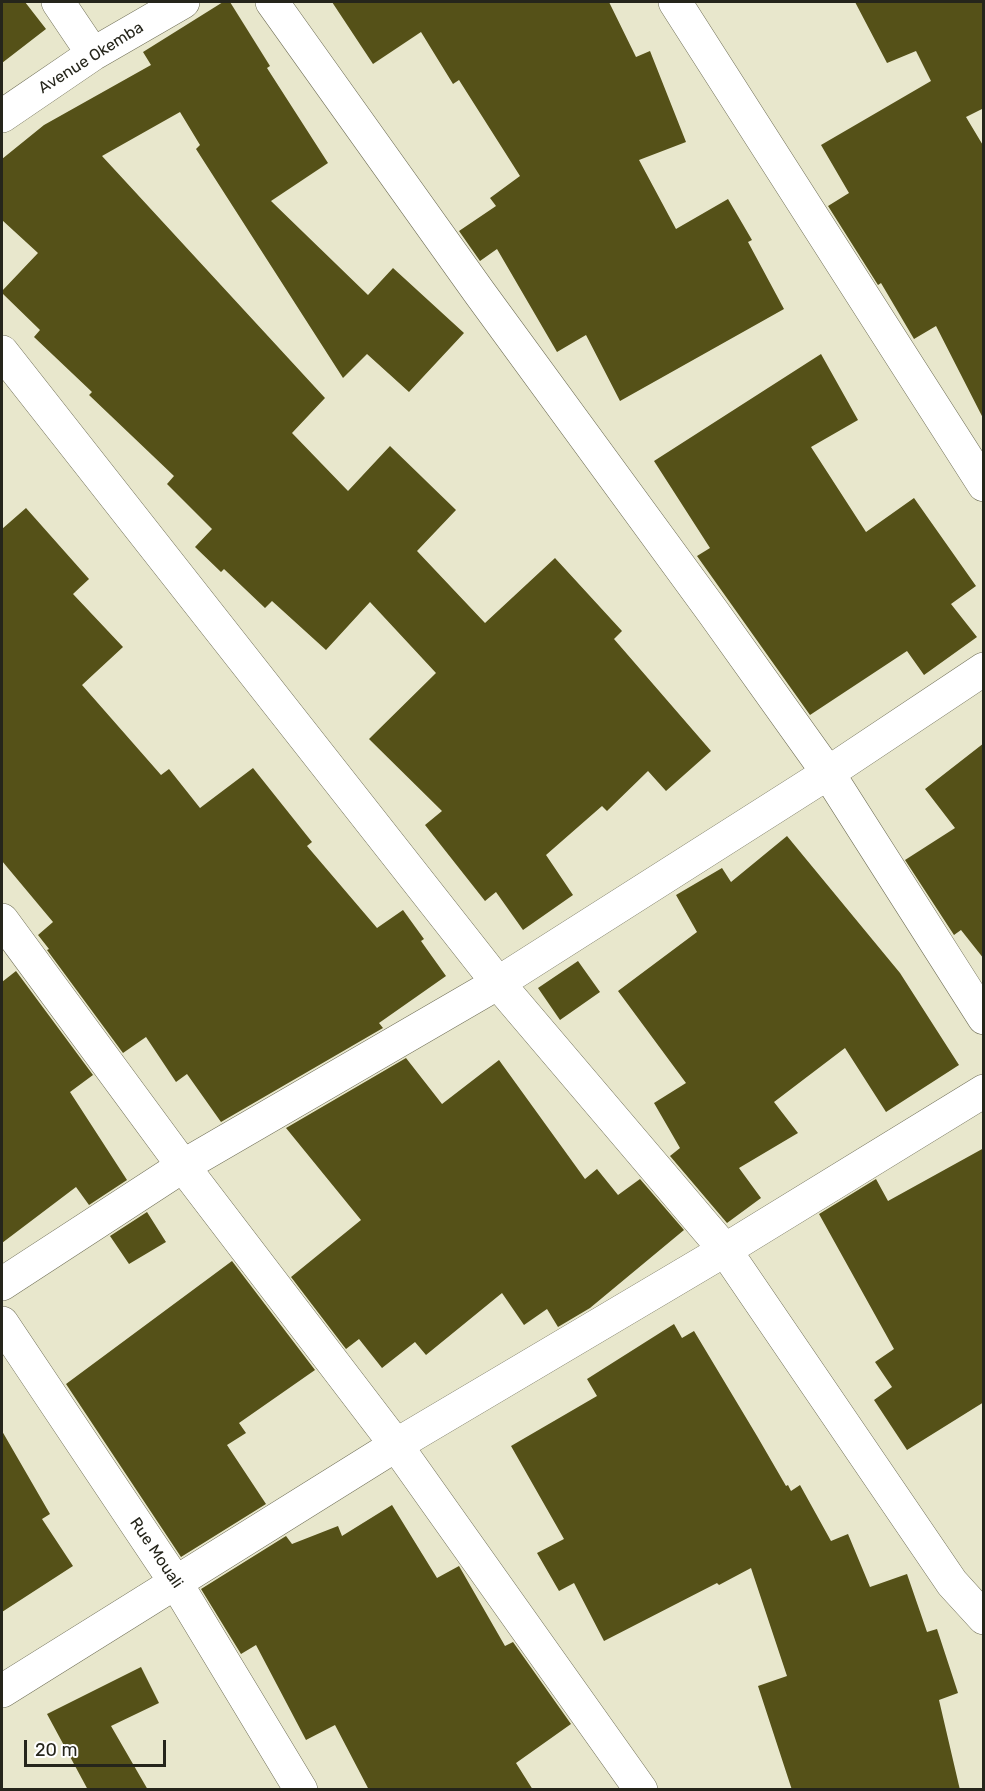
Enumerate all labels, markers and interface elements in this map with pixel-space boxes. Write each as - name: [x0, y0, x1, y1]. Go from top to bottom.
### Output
- street label: Avenue Okemba: [35, 18, 147, 98]
- street label: Rue Mouali: [125, 1514, 187, 1592]
- scale bar: [27, 1728, 170, 1766]
- text: 20 m: [35, 1739, 77, 1761]

